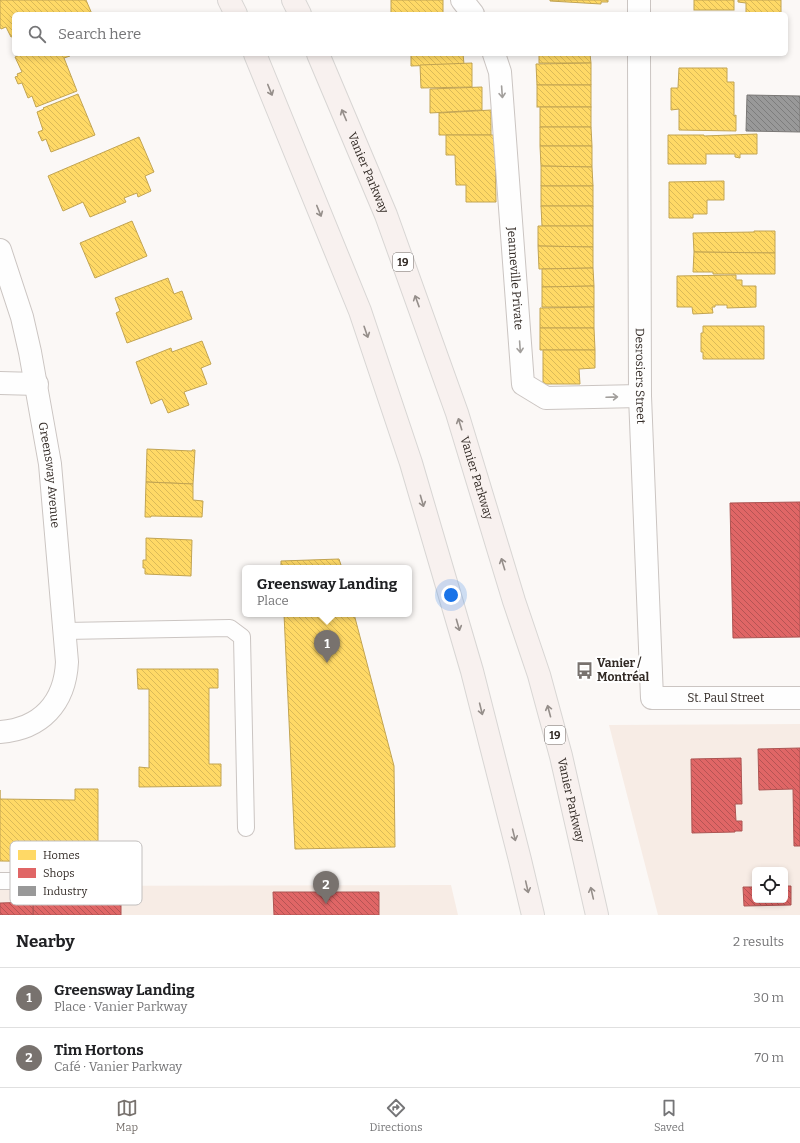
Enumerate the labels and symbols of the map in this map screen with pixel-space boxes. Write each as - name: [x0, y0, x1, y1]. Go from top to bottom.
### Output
- one-way arrow: [267, 84, 275, 96]
- one-way arrow: [498, 85, 505, 98]
- one-way arrow: [339, 109, 347, 121]
- street label: Vanier Parkway: [345, 130, 392, 216]
- one-way arrow: [316, 204, 323, 216]
- street label: Jeanneville Private: [504, 225, 526, 330]
- road number: 19: [393, 253, 413, 271]
- one-way arrow: [412, 295, 420, 307]
- one-way arrow: [363, 325, 371, 337]
- street label: Desrosiers Street: [633, 328, 648, 425]
- one-way arrow: [517, 340, 524, 353]
- one-way arrow: [605, 393, 618, 400]
- one-way arrow: [456, 417, 463, 430]
- street label: Greensway Avenue: [36, 421, 62, 529]
- street label: Vanier Parkway: [457, 435, 496, 522]
- one-way arrow: [419, 494, 426, 507]
- one-way arrow: [498, 558, 506, 570]
- your location: [441, 585, 461, 605]
- one-way arrow: [455, 619, 462, 632]
- pin: 1: [314, 630, 340, 663]
- place label: Vanier / Montréal: [597, 656, 650, 684]
- bus stop icon: Vanier / Montréal: [574, 660, 594, 680]
- street label: St. Paul Street: [687, 691, 765, 705]
- one-way arrow: [478, 702, 486, 715]
- one-way arrow: [545, 705, 552, 718]
- road number: 19: [545, 726, 565, 744]
- street label: Vanier Parkway: [555, 757, 588, 845]
- one-way arrow: [511, 828, 518, 841]
- legend: [10, 841, 142, 905]
- text: Homes: [43, 849, 80, 862]
- text: Shops: [43, 867, 75, 880]
- pin: 2: [313, 871, 339, 904]
- one-way arrow: [523, 880, 531, 893]
- text: Industry: [43, 885, 87, 898]
- one-way arrow: [588, 887, 596, 900]

